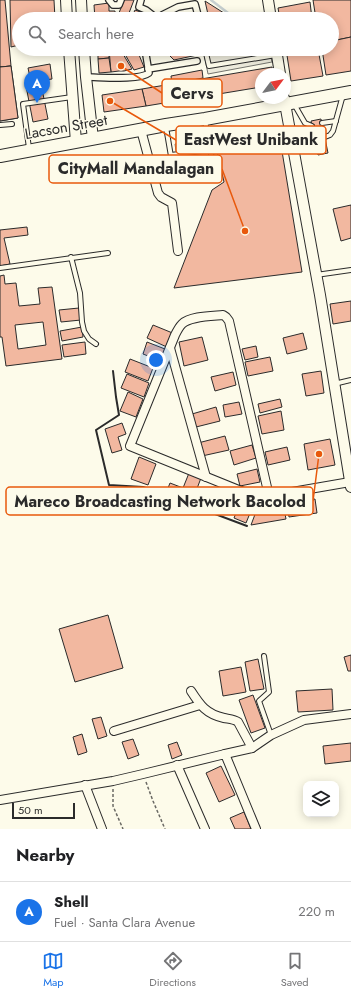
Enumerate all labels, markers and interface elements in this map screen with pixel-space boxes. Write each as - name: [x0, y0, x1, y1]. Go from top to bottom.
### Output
- search box: [12, 12, 339, 56]
- icon: search: [26, 23, 48, 45]
- text: Search here: [58, 23, 134, 45]
- north arrow: [255, 68, 291, 104]
- pin: A: [24, 70, 50, 103]
- callout: Cervs: [162, 79, 222, 107]
- text: Cervs: [170, 82, 214, 105]
- street label: Lacson Street: [23, 109, 109, 145]
- callout: EastWest Unibank: [176, 126, 326, 154]
- text: EastWest Unibank: [184, 128, 319, 151]
- callout: CityMall Mandalagan: [49, 155, 222, 183]
- text: CityMall Mandalagan: [58, 157, 214, 180]
- your location: [146, 350, 166, 370]
- callout: Mareco Broadcasting Network Bacolod: [6, 487, 313, 515]
- text: Mareco Broadcasting Network Bacolod: [14, 490, 306, 513]
- map controls: [303, 781, 339, 817]
- button: layers: [303, 781, 339, 817]
- scale bar: [12, 801, 75, 820]
- text: 50 m: [18, 802, 43, 818]
- text: Nearby: [16, 843, 74, 867]
- text: Shell: [54, 891, 89, 913]
- text: A: [24, 902, 34, 921]
- text: 220 m: [298, 902, 335, 921]
- text: Fuel · Santa Clara Avenue: [54, 913, 195, 932]
- tab: Map: [42, 950, 64, 990]
- tab: Directions: [149, 950, 196, 990]
- tab: Saved: [281, 950, 309, 990]

